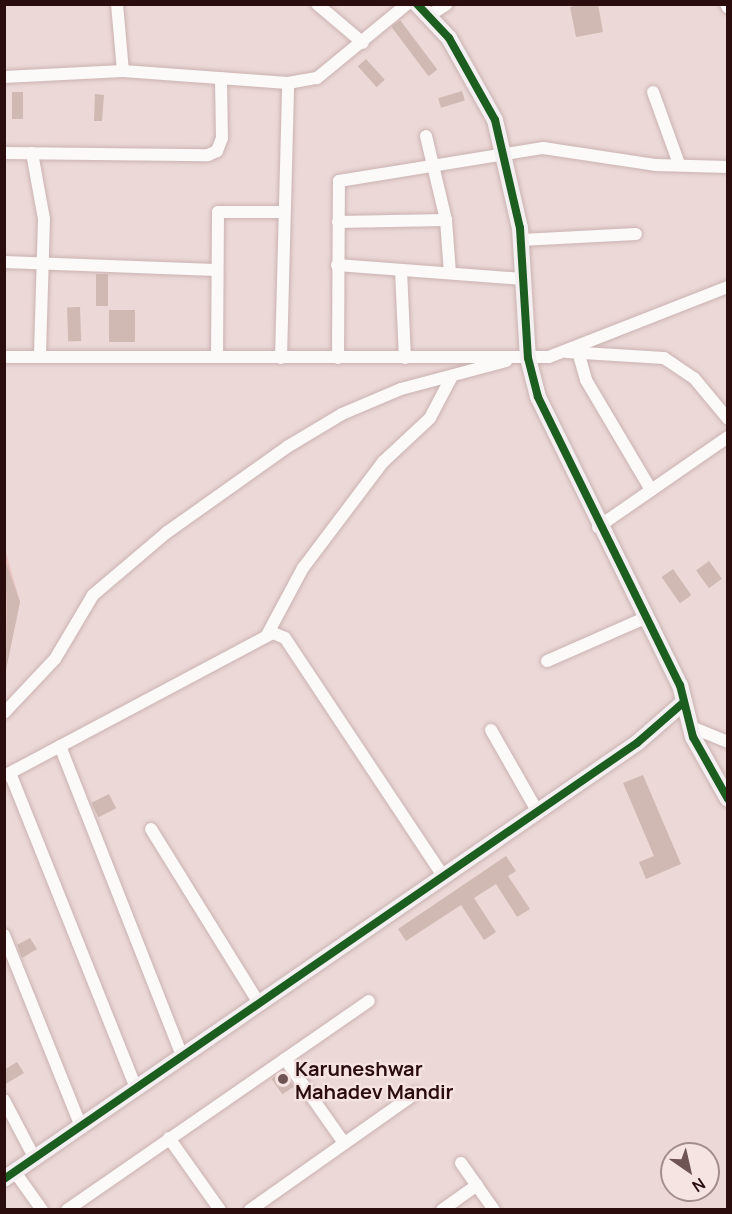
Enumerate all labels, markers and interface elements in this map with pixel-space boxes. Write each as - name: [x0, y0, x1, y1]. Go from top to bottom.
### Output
- place label: Karuneshwar Mahadev Mandir: [295, 1056, 454, 1103]
- marker: Karuneshwar Mahadev Mandir: [276, 1072, 290, 1086]
- north arrow: [660, 1142, 720, 1202]
- text: N: [688, 1173, 710, 1198]

